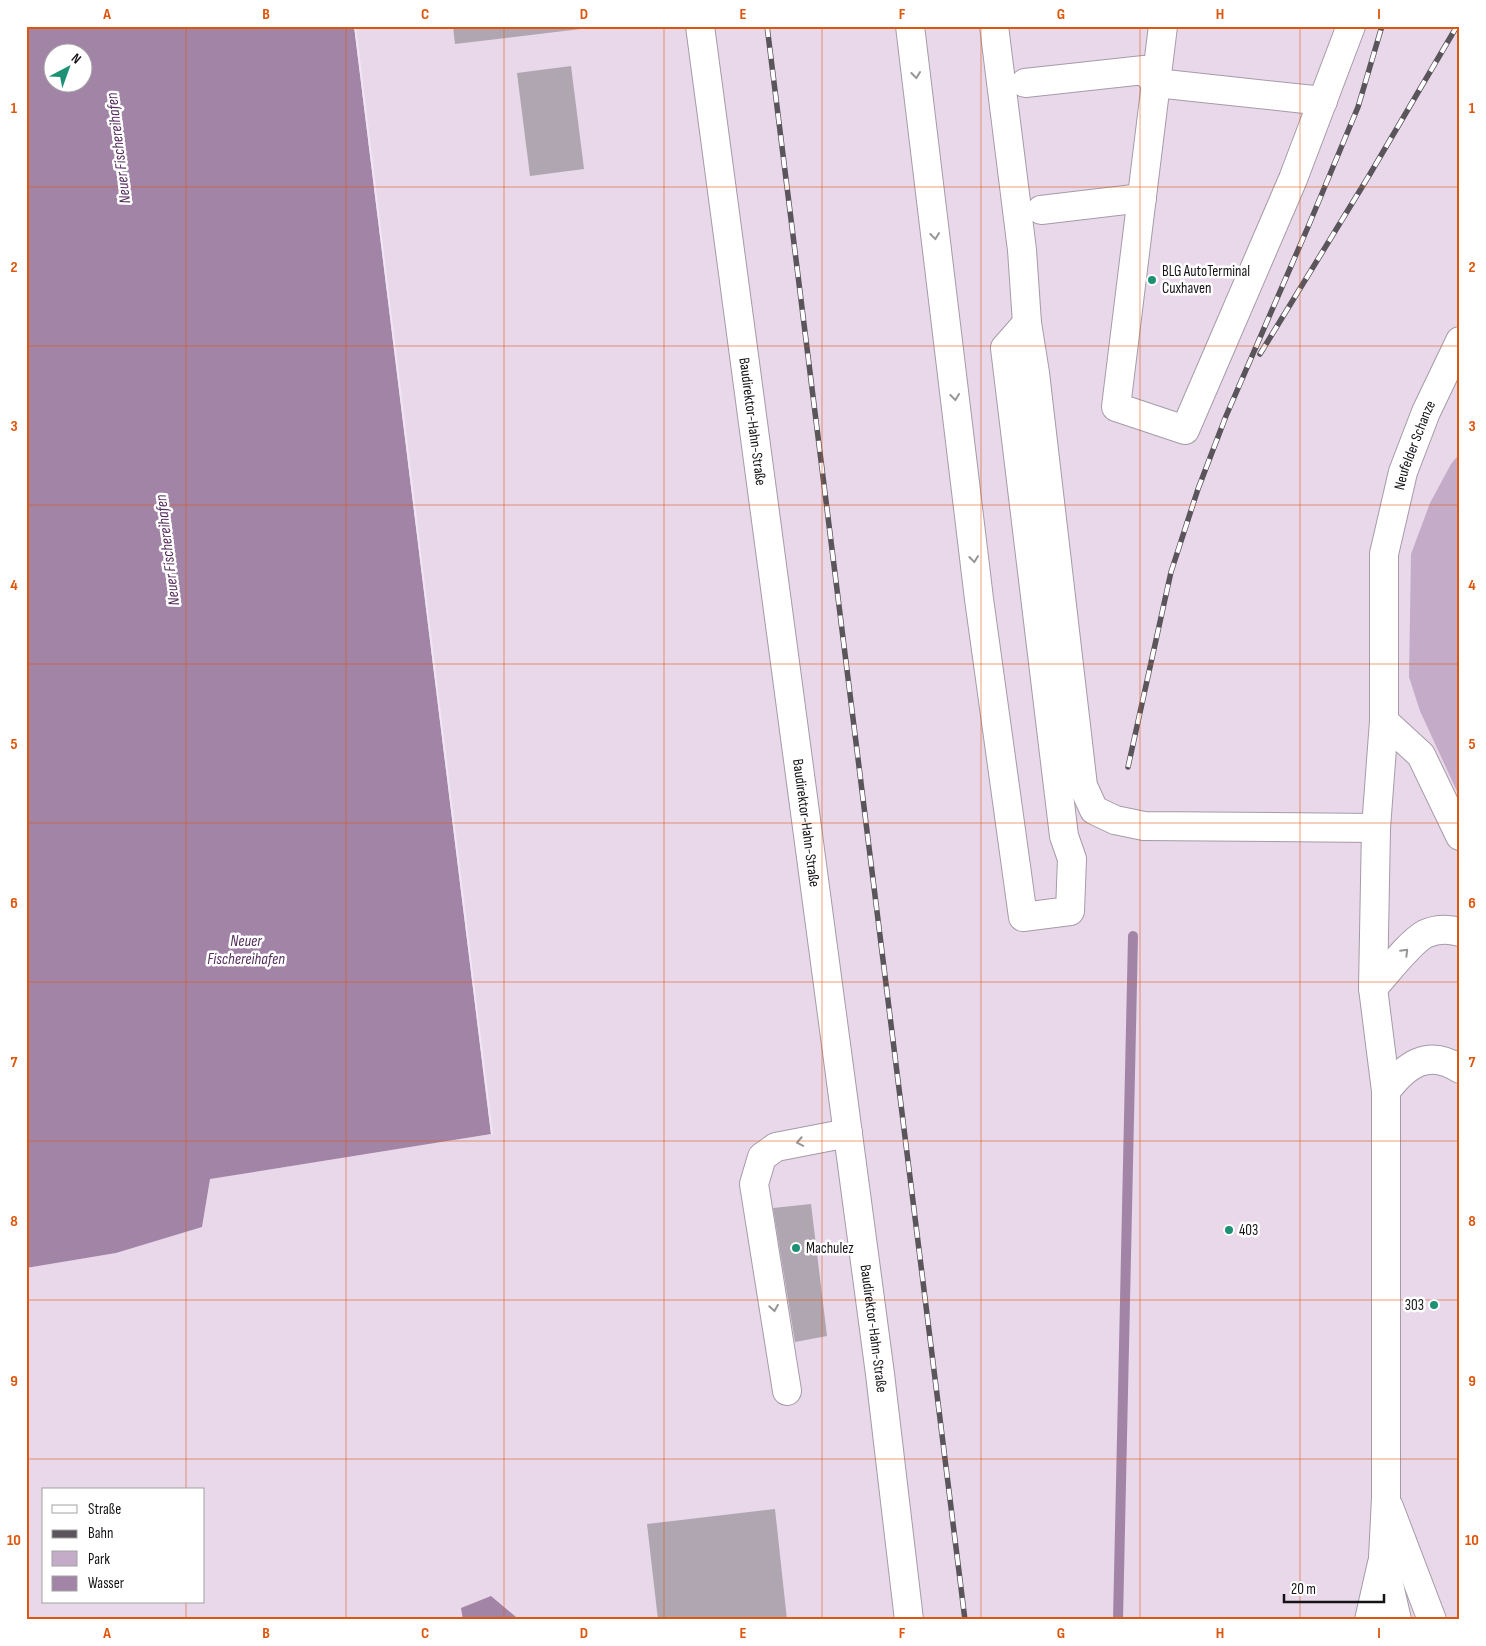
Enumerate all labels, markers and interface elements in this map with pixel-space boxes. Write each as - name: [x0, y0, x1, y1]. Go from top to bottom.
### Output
- text: A: [102, 5, 111, 24]
- text: B: [262, 5, 270, 24]
- text: C: [421, 5, 429, 24]
- text: D: [580, 5, 588, 24]
- text: E: [740, 5, 747, 24]
- text: F: [899, 5, 906, 24]
- text: G: [1057, 5, 1065, 24]
- text: H: [1216, 5, 1224, 24]
- text: I: [1377, 5, 1381, 24]
- north arrow: [42, 42, 92, 92]
- text: N: [68, 50, 85, 67]
- one-way arrow: [910, 71, 921, 79]
- water label: Neuer Fischereihafen: [103, 91, 135, 205]
- text: 1: [11, 99, 18, 118]
- text: 1: [1469, 99, 1476, 118]
- one-way arrow: [929, 232, 940, 240]
- text: 2: [10, 258, 18, 277]
- text: 2: [1468, 258, 1476, 277]
- place label: BLG AutoTerminal Cuxhaven: [1162, 262, 1250, 298]
- marker: BLG AutoTerminal Cuxhaven: [1146, 274, 1158, 286]
- street label: Baudirektor-Hahn-Straße: [735, 356, 771, 487]
- one-way arrow: [949, 394, 960, 402]
- street label: Neufelder Schanze: [1390, 397, 1440, 492]
- text: 3: [10, 417, 18, 436]
- text: 3: [1468, 417, 1476, 436]
- water label: Neuer Fischereihafen: [152, 493, 184, 607]
- one-way arrow: [968, 555, 979, 563]
- text: 4: [10, 576, 18, 595]
- text: 4: [1468, 576, 1476, 595]
- text: 5: [10, 735, 18, 754]
- text: 5: [1468, 735, 1476, 754]
- street label: Baudirektor-Hahn-Straße: [788, 758, 824, 888]
- text: 6: [10, 894, 18, 913]
- text: 6: [1468, 894, 1476, 913]
- water label: Neuer Fischereihafen: [207, 932, 285, 969]
- one-way arrow: [1400, 949, 1409, 958]
- text: 7: [11, 1053, 18, 1072]
- text: 7: [1469, 1053, 1476, 1072]
- one-way arrow: [795, 1137, 804, 1147]
- text: 8: [10, 1212, 18, 1231]
- text: 8: [1468, 1212, 1476, 1231]
- place label: 403: [1239, 1221, 1258, 1240]
- marker: 403: [1223, 1224, 1235, 1236]
- place label: Machulez: [806, 1239, 854, 1258]
- marker: Machulez: [790, 1242, 802, 1254]
- street label: Baudirektor-Hahn-Straße: [856, 1263, 892, 1394]
- place label: 303: [1405, 1296, 1424, 1315]
- marker: 303: [1428, 1299, 1440, 1311]
- one-way arrow: [768, 1304, 778, 1313]
- text: 9: [10, 1372, 18, 1391]
- text: 9: [1468, 1372, 1476, 1391]
- legend: [42, 1488, 205, 1604]
- text: Straße: [88, 1500, 121, 1519]
- text: Bahn: [88, 1524, 113, 1543]
- text: 10: [7, 1531, 21, 1550]
- text: 10: [1465, 1531, 1479, 1550]
- text: Park: [88, 1550, 110, 1569]
- scale bar: [1284, 1571, 1384, 1603]
- text: Wasser: [88, 1574, 125, 1593]
- text: 20 m: [1291, 1580, 1316, 1599]
- text: A: [102, 1624, 111, 1643]
- text: B: [262, 1624, 270, 1643]
- text: C: [421, 1624, 429, 1643]
- text: D: [580, 1624, 588, 1643]
- text: E: [740, 1624, 747, 1643]
- text: F: [899, 1624, 906, 1643]
- text: G: [1057, 1624, 1065, 1643]
- text: H: [1216, 1624, 1224, 1643]
- text: I: [1377, 1624, 1381, 1643]

